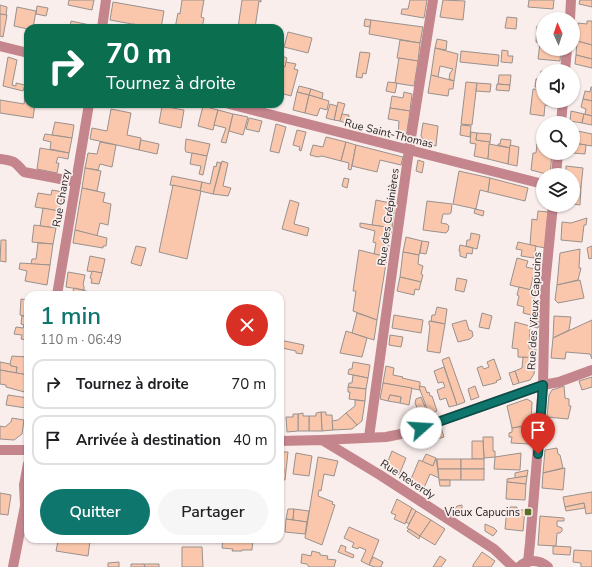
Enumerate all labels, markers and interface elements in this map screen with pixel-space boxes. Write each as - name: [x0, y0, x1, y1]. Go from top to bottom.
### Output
- north arrow: [536, 12, 580, 56]
- map controls: [536, 12, 580, 212]
- text: 70 m: [106, 35, 172, 73]
- icon: right: [40, 40, 92, 92]
- button: sound: [536, 64, 580, 108]
- text: Tournez à droite: [106, 71, 236, 95]
- street label: Rue Saint-Thomas: [343, 115, 435, 152]
- button: search: [536, 116, 580, 160]
- street label: Rue des Crépinières: [374, 167, 403, 267]
- street label: Rue Chanzy: [49, 168, 74, 228]
- button: layers: [536, 168, 580, 212]
- street label: Rue des Vieux Capucins: [524, 252, 545, 370]
- text: 1 min: [40, 300, 101, 332]
- button: close: [226, 304, 268, 346]
- text: 110 m · 06:49: [40, 331, 122, 349]
- icon: right: [42, 373, 64, 395]
- text: Tournez à droite: [76, 374, 189, 394]
- text: 70 m: [231, 374, 266, 394]
- position arrow: [400, 407, 442, 449]
- pin: [521, 413, 555, 454]
- icon: arrive: [527, 419, 549, 441]
- icon: arrive: [42, 429, 64, 451]
- text: Arrivée à destination: [76, 430, 221, 450]
- text: 40 m: [233, 430, 268, 450]
- street label: Rue Reverdy: [377, 456, 438, 503]
- button: Quitter: [40, 489, 150, 535]
- button: Partager: [158, 489, 268, 535]
- place label: Vieux Capucins: [443, 505, 520, 520]
- marker: Vieux Capucins: [523, 507, 533, 517]

